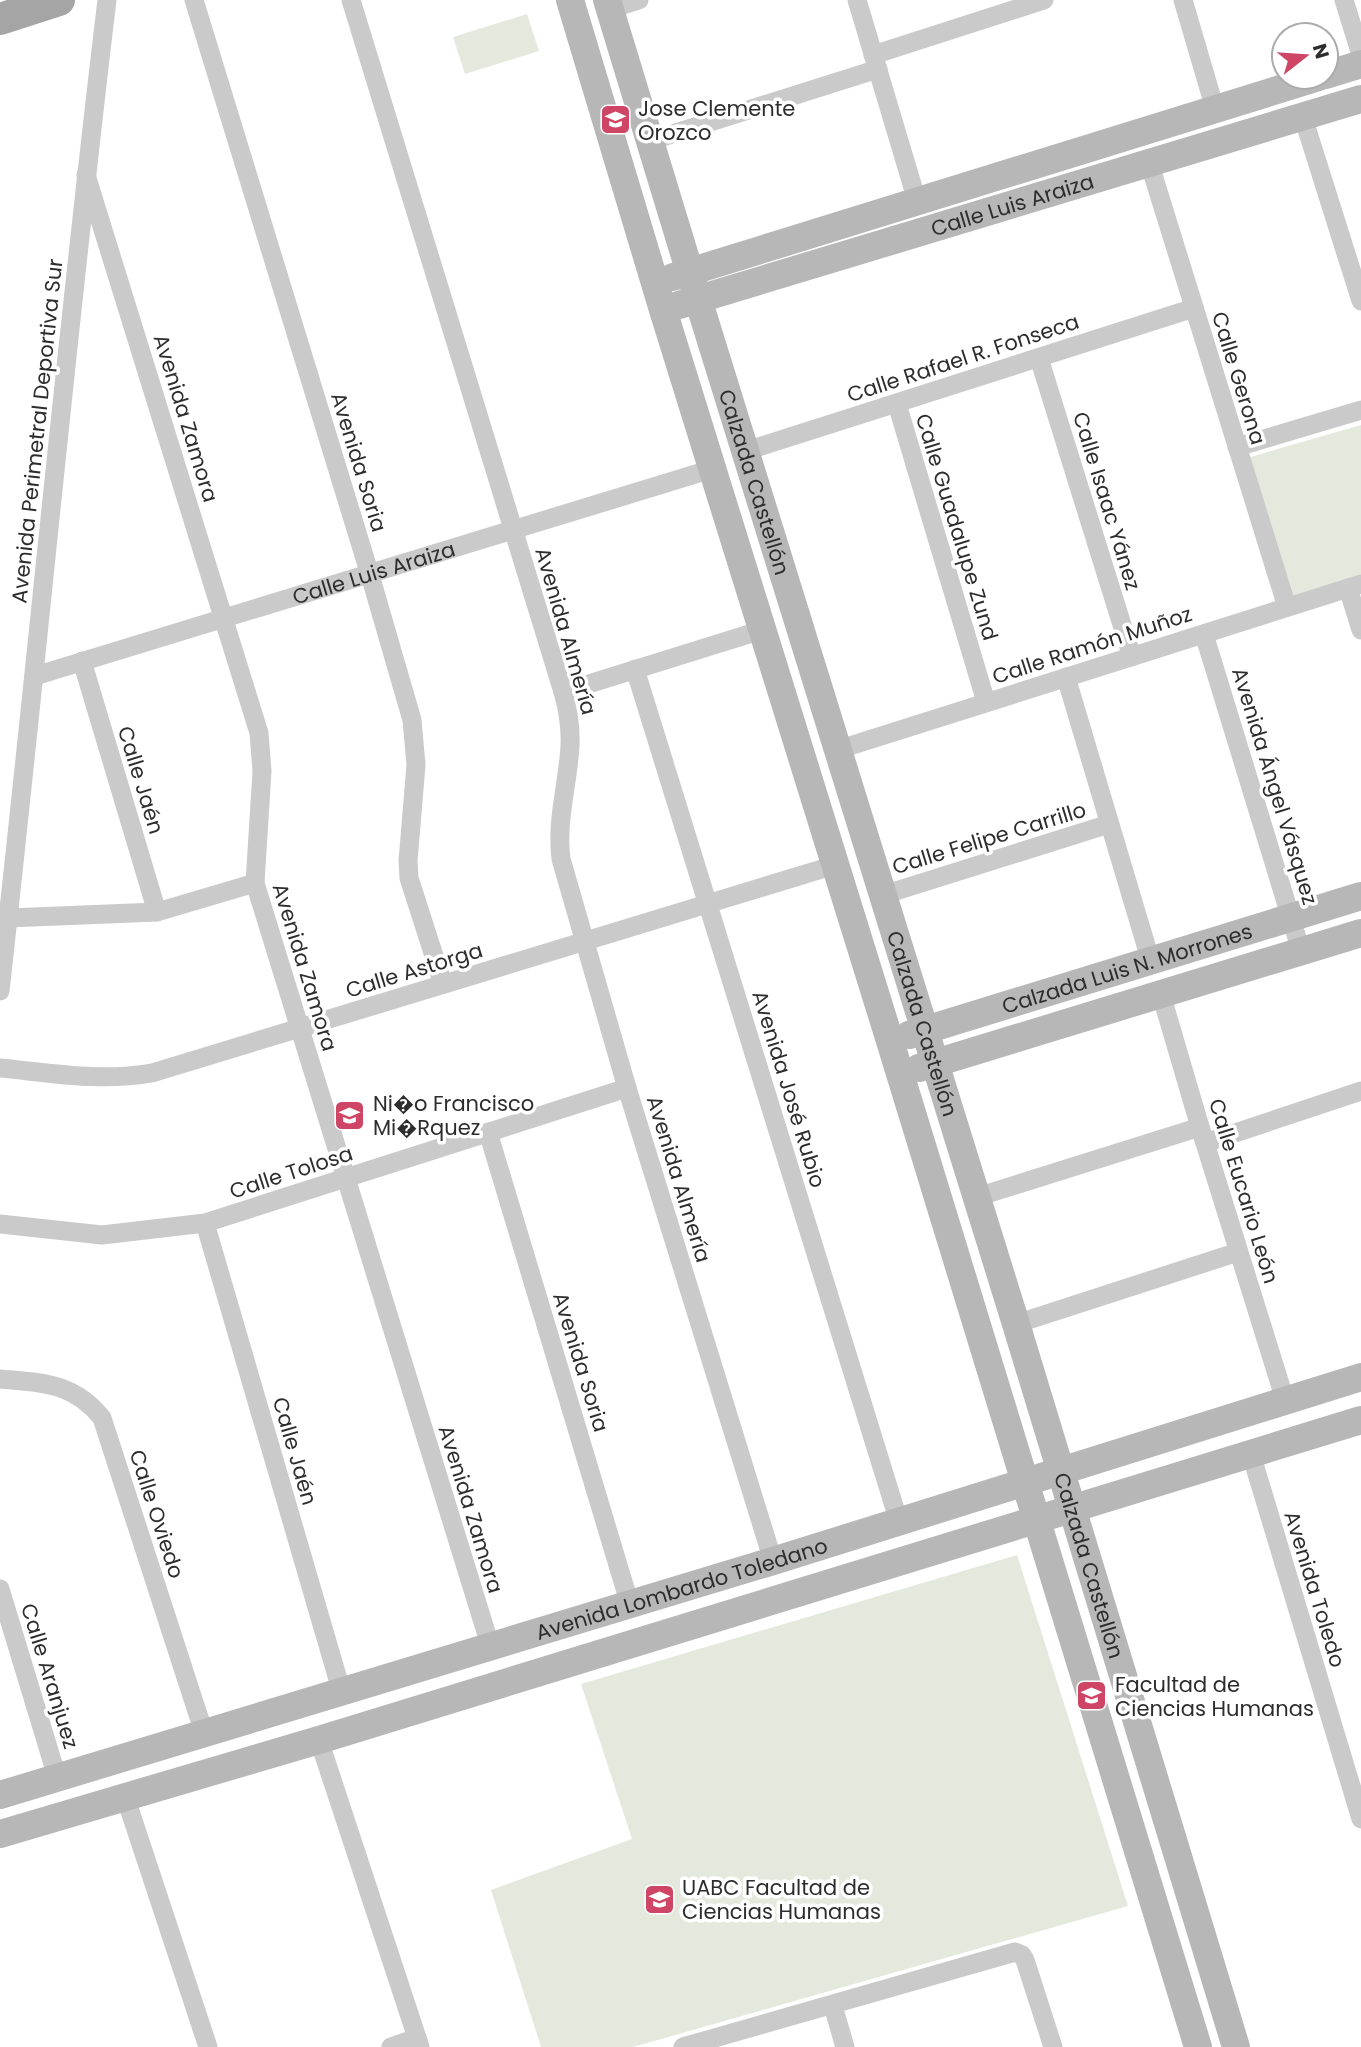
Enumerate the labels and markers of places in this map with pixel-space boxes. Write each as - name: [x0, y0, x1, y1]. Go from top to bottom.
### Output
- place label: Jose Clemente Orozco: [638, 94, 795, 147]
- school or university icon: Jose Clemente Orozco: [598, 103, 632, 137]
- place label: Ni�o Francisco Mi�Rquez: [373, 1089, 534, 1142]
- school or university icon: Ni�o Francisco Mi�Rquez: [333, 1098, 367, 1132]
- place label: Facultad de Ciencias Humanas: [1115, 1670, 1314, 1723]
- school or university icon: Facultad de Ciencias Humanas: [1075, 1679, 1109, 1713]
- place label: UABC Facultad de Ciencias Humanas: [682, 1873, 881, 1926]
- school or university icon: UABC Facultad de Ciencias Humanas: [642, 1882, 676, 1916]

